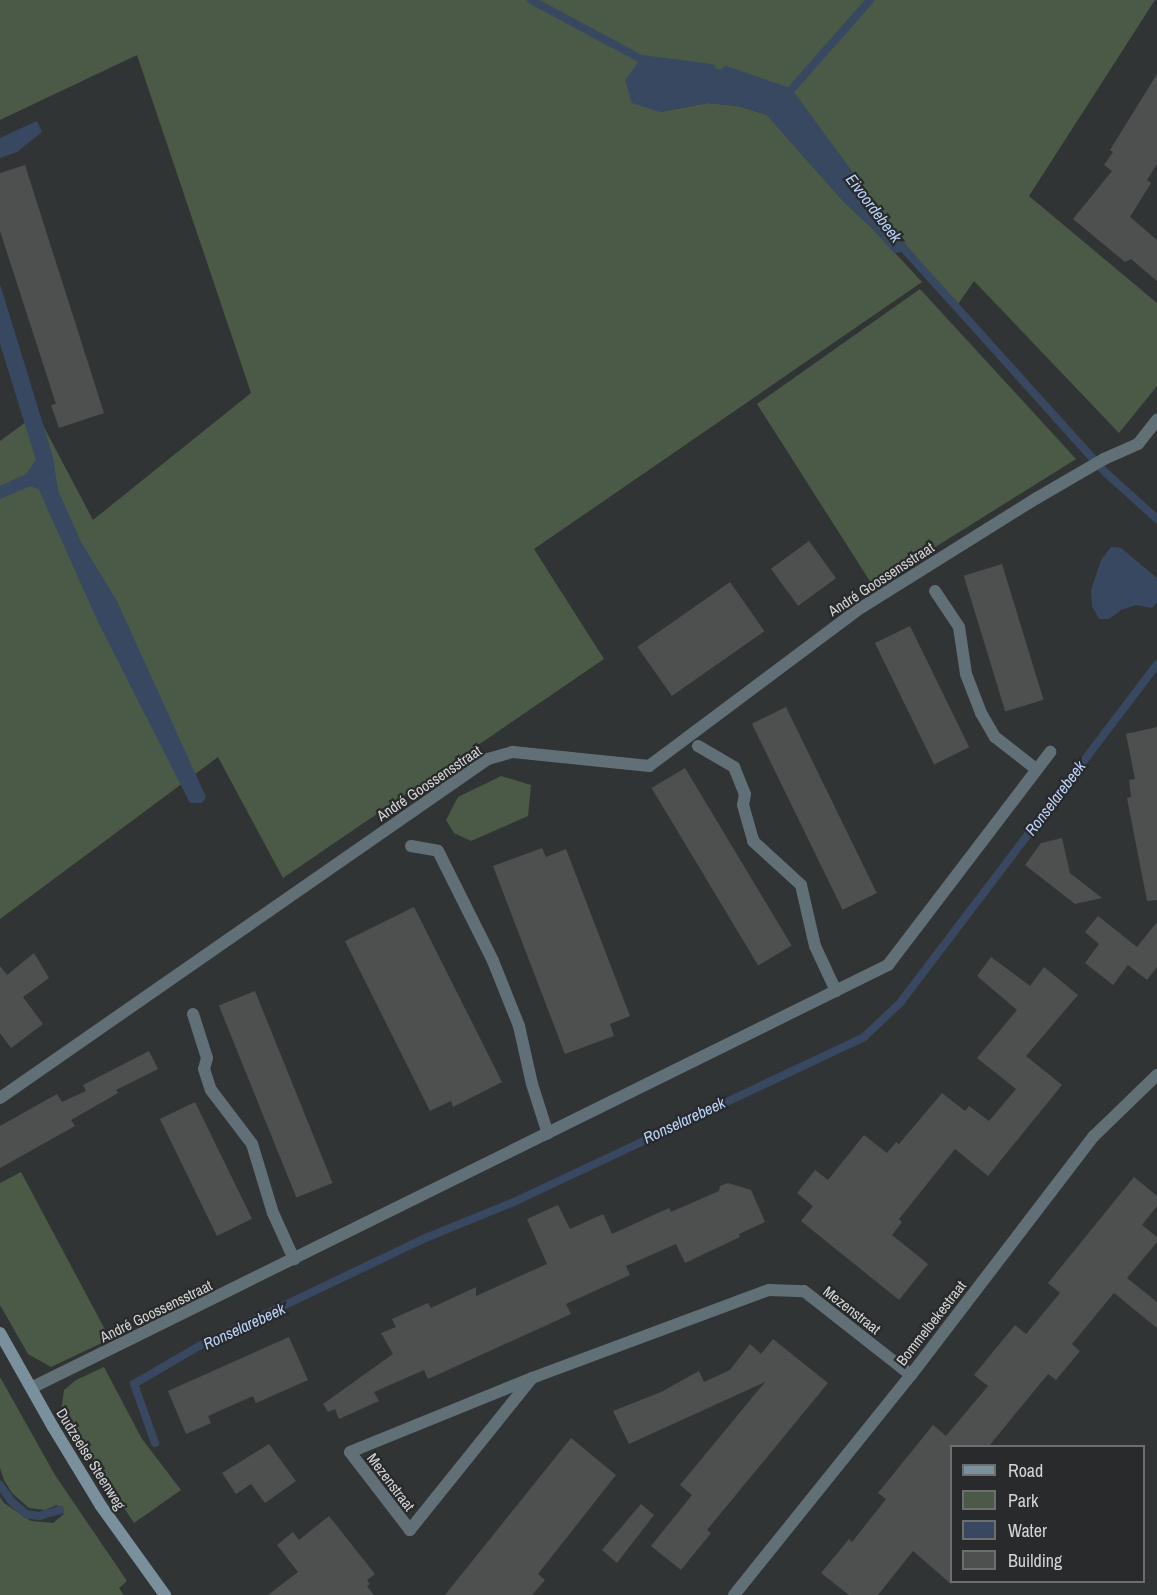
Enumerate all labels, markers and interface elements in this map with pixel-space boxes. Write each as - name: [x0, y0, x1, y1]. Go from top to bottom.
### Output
- water label: Eivoordebeek: [842, 170, 906, 246]
- street label: André Goossensstraat: [825, 538, 937, 620]
- street label: André Goossensstraat: [373, 741, 485, 825]
- water label: Ronselarebeek: [1021, 757, 1089, 839]
- water label: Ronselarebeek: [640, 1093, 728, 1147]
- street label: André Goossensstraat: [97, 1276, 215, 1346]
- street label: Bommelbekestraat: [892, 1277, 970, 1369]
- street label: Mezenstraat: [820, 1282, 884, 1338]
- water label: Ronselarebeek: [200, 1299, 288, 1353]
- street label: Dudzeelse Steenweg: [53, 1405, 129, 1513]
- legend: [950, 1445, 1145, 1583]
- street label: Mezenstraat: [363, 1450, 419, 1514]
- text: Road: [1008, 1458, 1043, 1483]
- text: Park: [1008, 1488, 1038, 1513]
- text: Water: [1008, 1518, 1047, 1543]
- text: Building: [1008, 1548, 1062, 1573]

